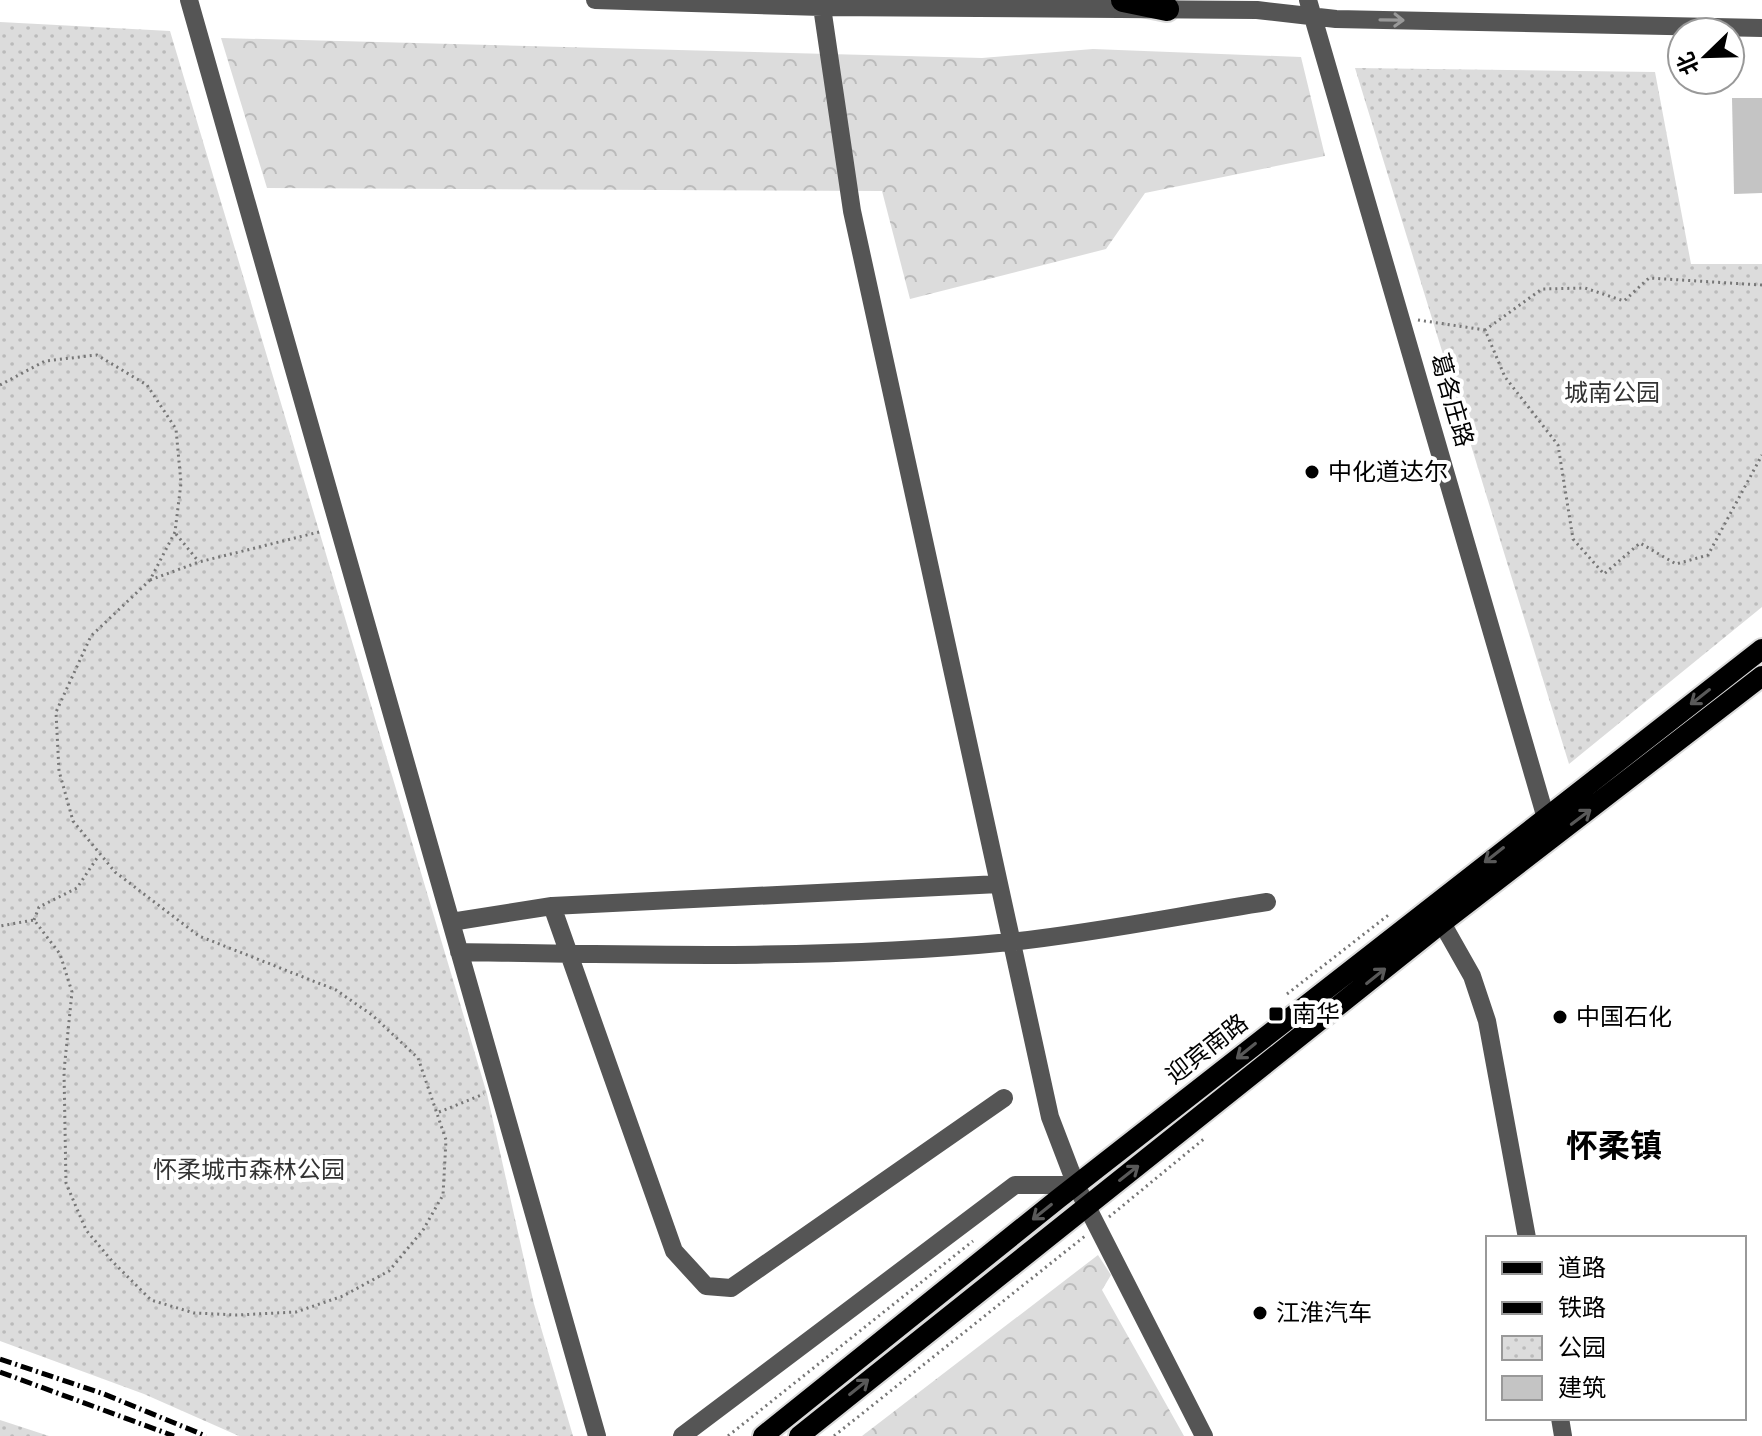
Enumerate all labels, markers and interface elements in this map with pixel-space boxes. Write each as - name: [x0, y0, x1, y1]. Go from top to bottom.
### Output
- one-way arrow: [1378, 13, 1405, 28]
- north arrow: [1666, 16, 1746, 96]
- text: 北: [1670, 47, 1707, 79]
- street label: 葛各庄路: [1423, 349, 1481, 451]
- park label: 城南公园: [1564, 377, 1660, 409]
- place label: 中化道达尔: [1328, 456, 1448, 488]
- marker: 中化道达尔: [1303, 463, 1321, 481]
- one-way arrow: [1690, 688, 1711, 705]
- one-way arrow: [1570, 808, 1591, 825]
- one-way arrow: [1484, 847, 1505, 864]
- one-way arrow: [1365, 968, 1386, 985]
- place label: 南华: [1292, 998, 1340, 1030]
- place label: 中国石化: [1576, 1001, 1672, 1033]
- marker: 南华: [1267, 1005, 1285, 1023]
- street label: 迎宾南路: [1159, 1007, 1255, 1091]
- marker: 中国石化: [1551, 1008, 1569, 1026]
- one-way arrow: [1236, 1043, 1257, 1060]
- district label: 怀柔镇: [1566, 1125, 1662, 1168]
- park label: 怀柔城市森林公园: [153, 1154, 345, 1186]
- one-way arrow: [1118, 1165, 1139, 1182]
- one-way arrow: [1032, 1203, 1053, 1221]
- legend: [1486, 1236, 1746, 1420]
- text: 道路: [1558, 1252, 1606, 1284]
- text: 铁路: [1558, 1292, 1606, 1324]
- place label: 江淮汽车: [1276, 1297, 1372, 1329]
- marker: 江淮汽车: [1251, 1304, 1269, 1322]
- text: 公园: [1558, 1332, 1606, 1364]
- text: 建筑: [1558, 1372, 1606, 1404]
- one-way arrow: [849, 1378, 869, 1396]

